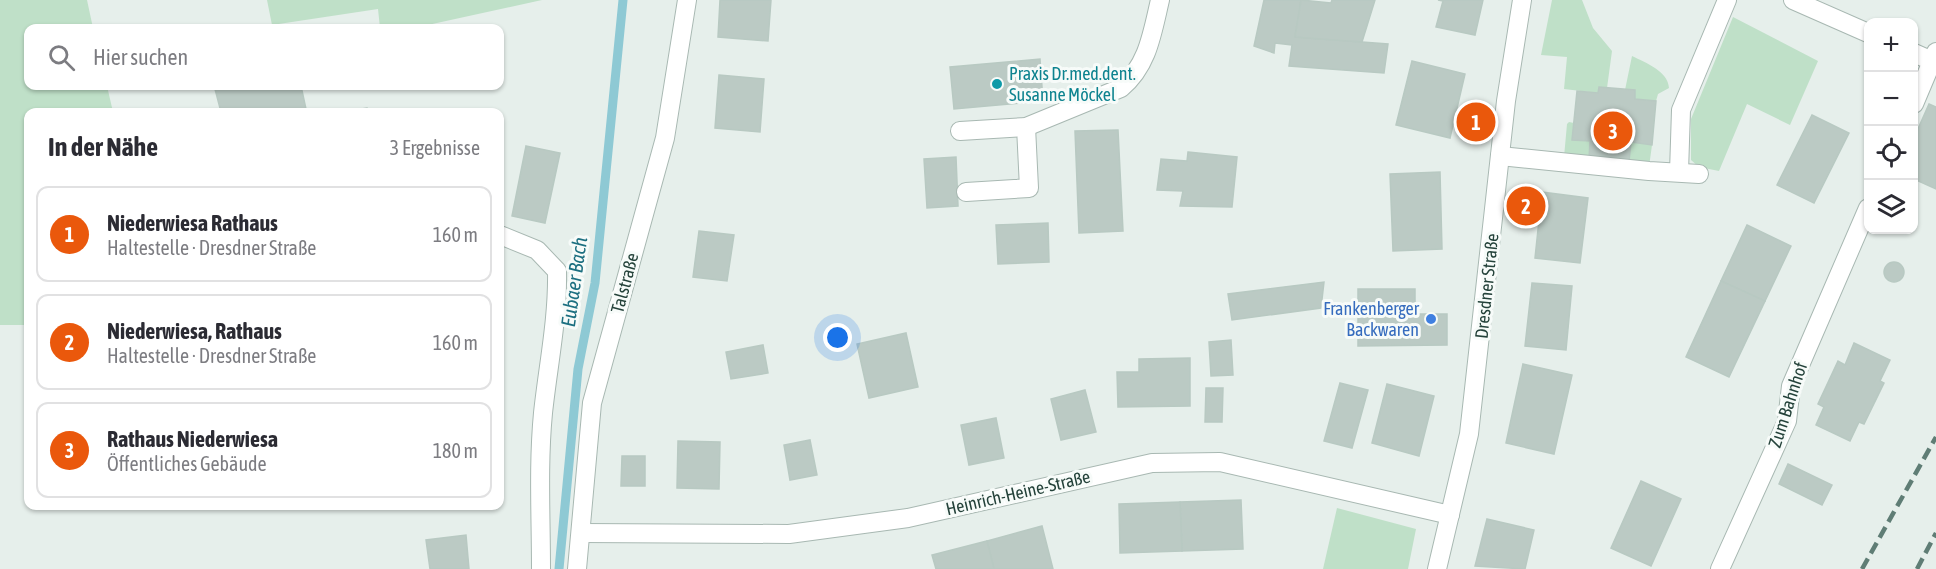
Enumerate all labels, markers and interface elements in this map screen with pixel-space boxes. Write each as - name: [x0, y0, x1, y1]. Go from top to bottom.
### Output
- map controls: [1864, 18, 1918, 234]
- button: +: [1864, 18, 1918, 72]
- search box: [24, 24, 504, 90]
- icon: search: [45, 41, 78, 74]
- text: Hier suchen: [93, 44, 188, 70]
- place label: Praxis Dr.med.dent. Susanne Möckel: [1009, 63, 1136, 105]
- button: −: [1864, 72, 1918, 126]
- marker: Praxis Dr.med.dent. Susanne Möckel: [990, 77, 1004, 91]
- pin: 1: [1456, 100, 1496, 144]
- pin: 3: [1594, 108, 1632, 154]
- button: locate: [1864, 126, 1918, 180]
- text: In der Nähe: [48, 132, 158, 162]
- text: 3 Ergebnisse: [390, 136, 480, 159]
- button: layers: [1864, 180, 1918, 234]
- pin: 2: [1506, 184, 1546, 228]
- text: Niederwiesa Rathaus: [107, 210, 278, 236]
- text: 1: [65, 223, 74, 246]
- text: 160 m: [433, 223, 478, 246]
- street label: Dresdner Straße: [1471, 232, 1502, 340]
- water label: Eubaer Bach: [556, 235, 591, 328]
- text: Haltestelle · Dresdner Straße: [107, 236, 316, 259]
- street label: Talstraße: [606, 251, 643, 315]
- place label: Frankenberger Backwaren: [1323, 298, 1420, 340]
- marker: Frankenberger Backwaren: [1424, 312, 1438, 326]
- text: Niederwiesa, Rathaus: [107, 318, 282, 344]
- your location: [823, 323, 852, 352]
- text: 2: [65, 331, 74, 354]
- text: 160 m: [433, 331, 478, 354]
- text: Haltestelle · Dresdner Straße: [107, 344, 316, 367]
- street label: Zum Bahnhof: [1764, 359, 1811, 450]
- text: Rathaus Niederwiesa: [107, 426, 278, 452]
- text: 3: [65, 439, 74, 462]
- text: 180 m: [433, 439, 478, 462]
- text: Öffentliches Gebäude: [107, 452, 267, 475]
- street label: Heinrich-Heine-Straße: [944, 466, 1092, 519]

